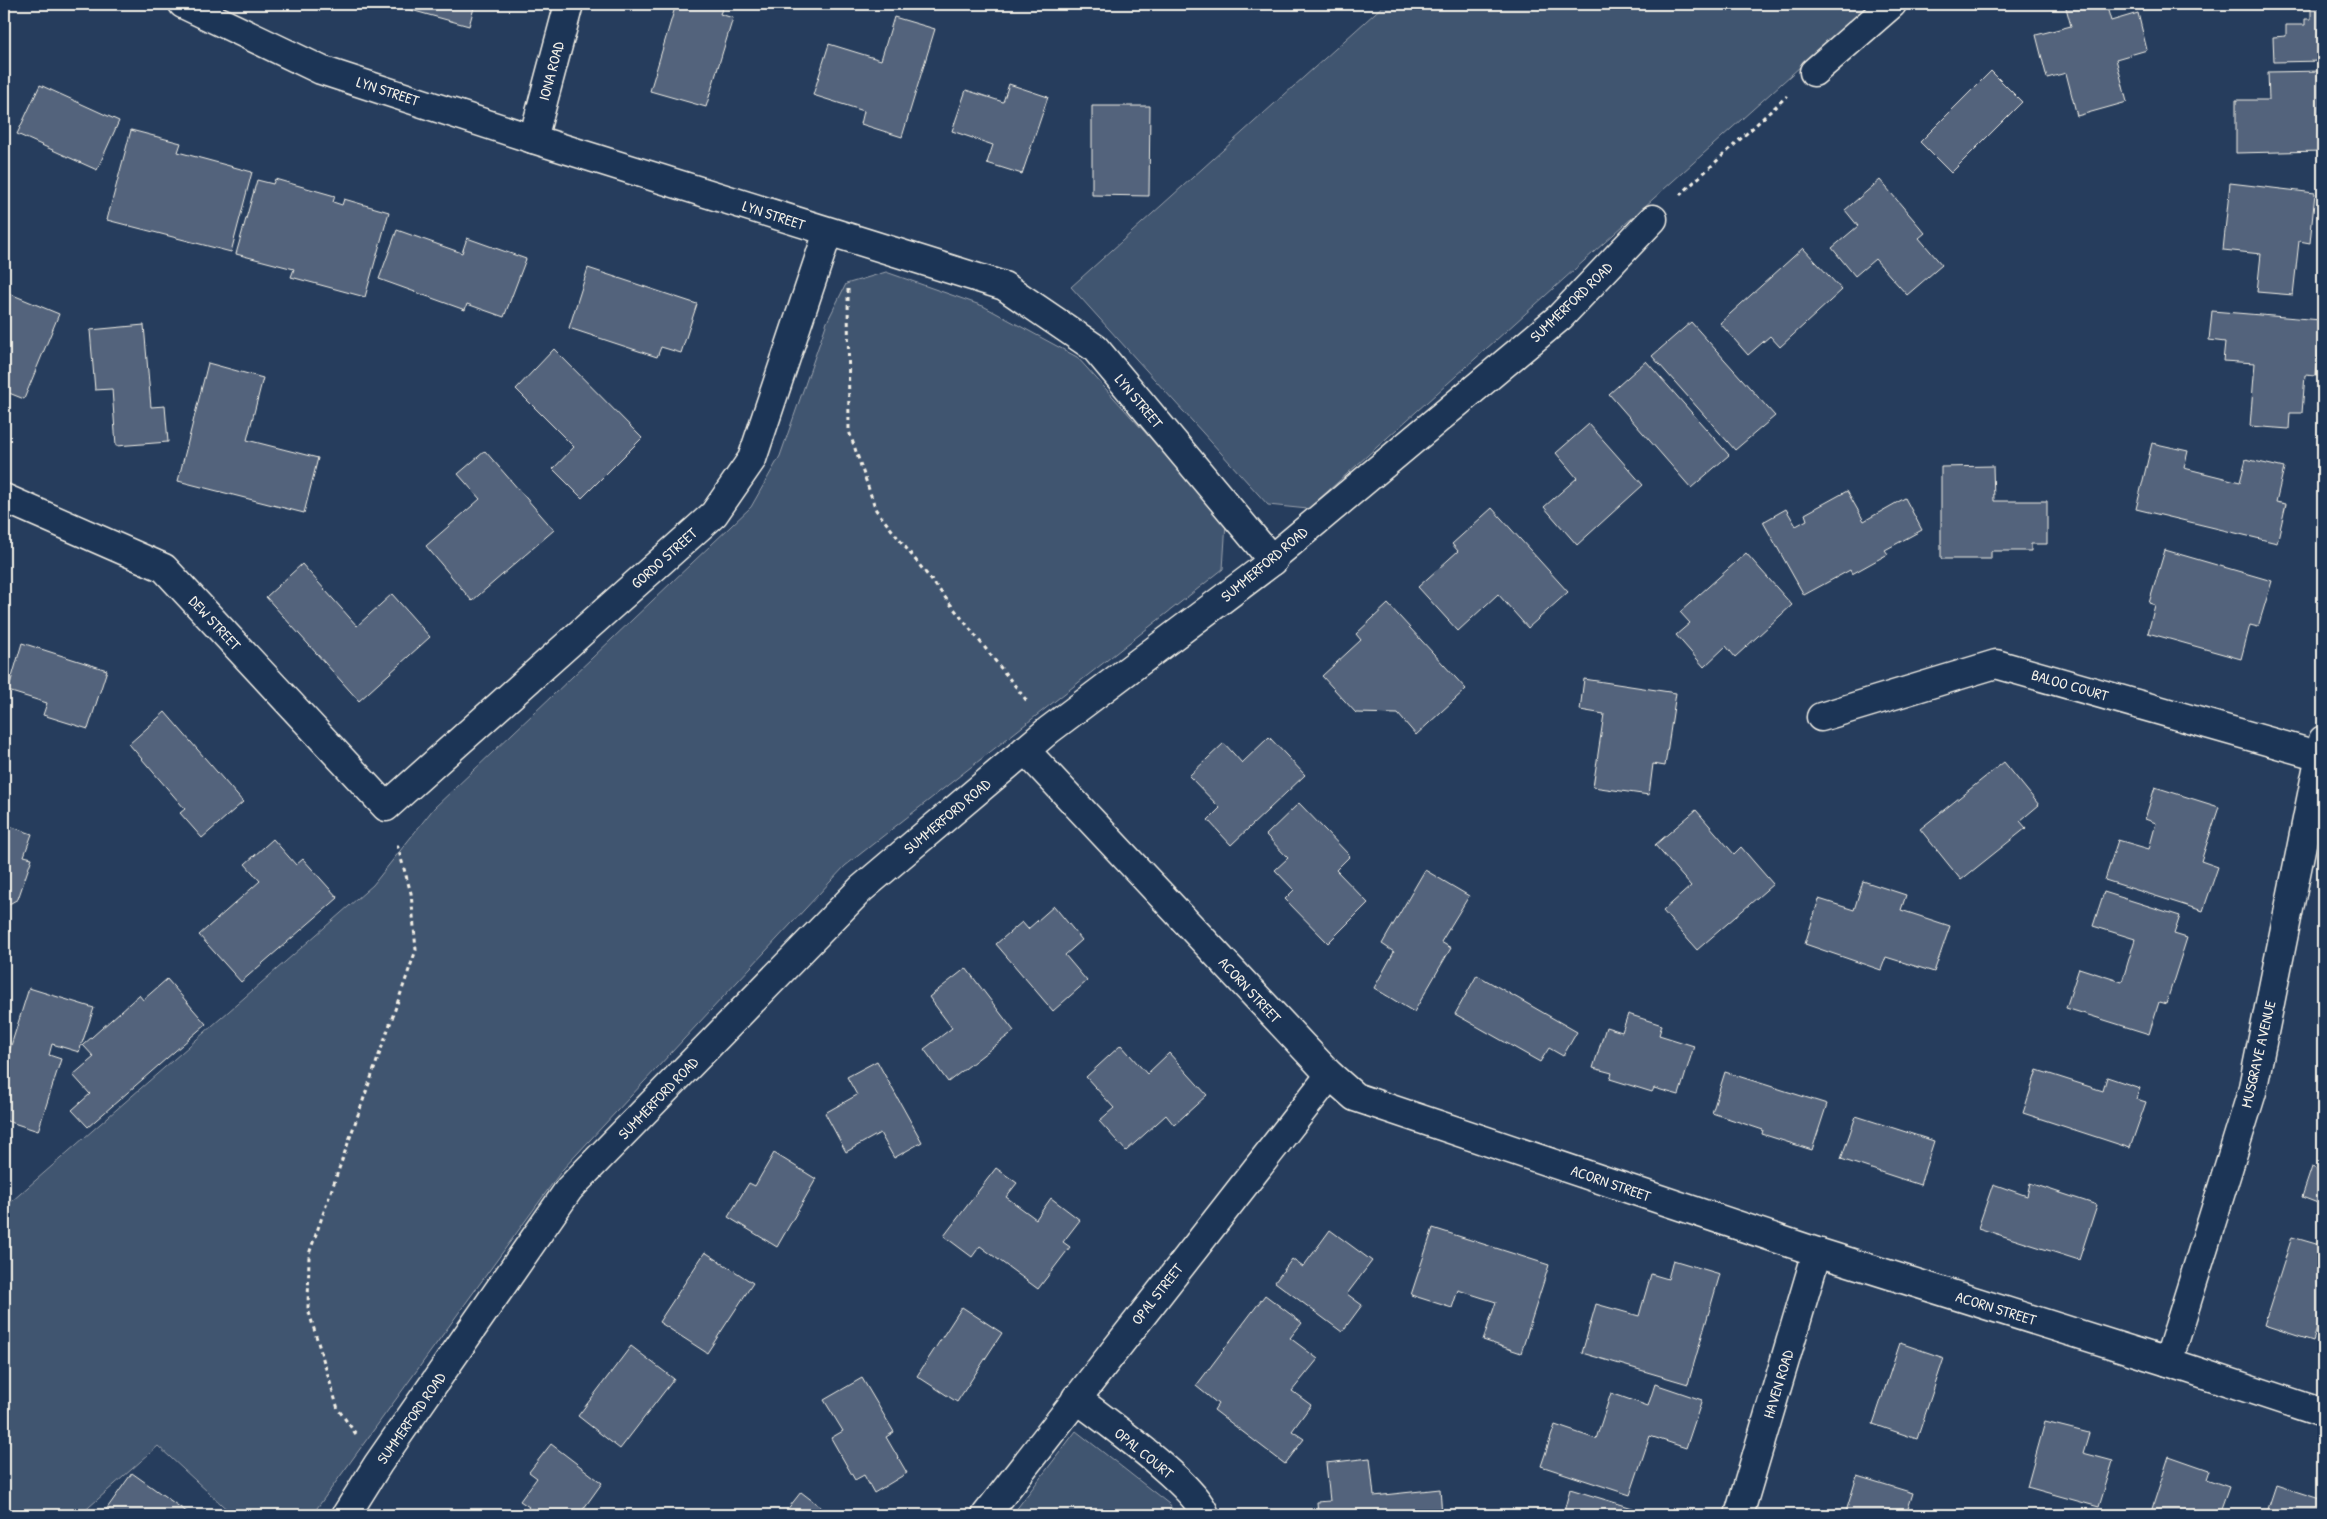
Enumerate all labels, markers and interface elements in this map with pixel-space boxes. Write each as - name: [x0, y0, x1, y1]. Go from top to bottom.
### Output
- street label: IONA ROAD: [533, 38, 569, 103]
- street label: LYN STREET: [354, 71, 423, 111]
- street label: LYN STREET: [740, 195, 809, 235]
- street label: SUMMERFORD ROAD: [1525, 257, 1618, 347]
- street label: LYN STREET: [1110, 369, 1168, 433]
- street label: SUMMERFORD ROAD: [1216, 521, 1313, 607]
- street label: GORDO STREET: [626, 522, 702, 593]
- street label: DEW STREET: [184, 591, 246, 656]
- street label: BALOO COURT: [2029, 664, 2112, 706]
- street label: SUMMERFORD ROAD: [899, 773, 996, 859]
- street label: ACORN STREET: [1214, 952, 1287, 1028]
- street label: MUSGRAVE AVENUE: [2235, 998, 2281, 1110]
- street label: SUMMERFORD ROAD: [613, 1051, 703, 1144]
- street label: ACORN STREET: [1568, 1160, 1655, 1207]
- street label: OPAL STREET: [1126, 1258, 1188, 1329]
- street label: ACORN STREET: [1953, 1286, 2040, 1330]
- street label: HAVEN ROAD: [1758, 1346, 1799, 1421]
- street label: SUMMERFORD ROAD: [372, 1367, 451, 1468]
- street label: OPAL COURT: [1110, 1423, 1179, 1484]

